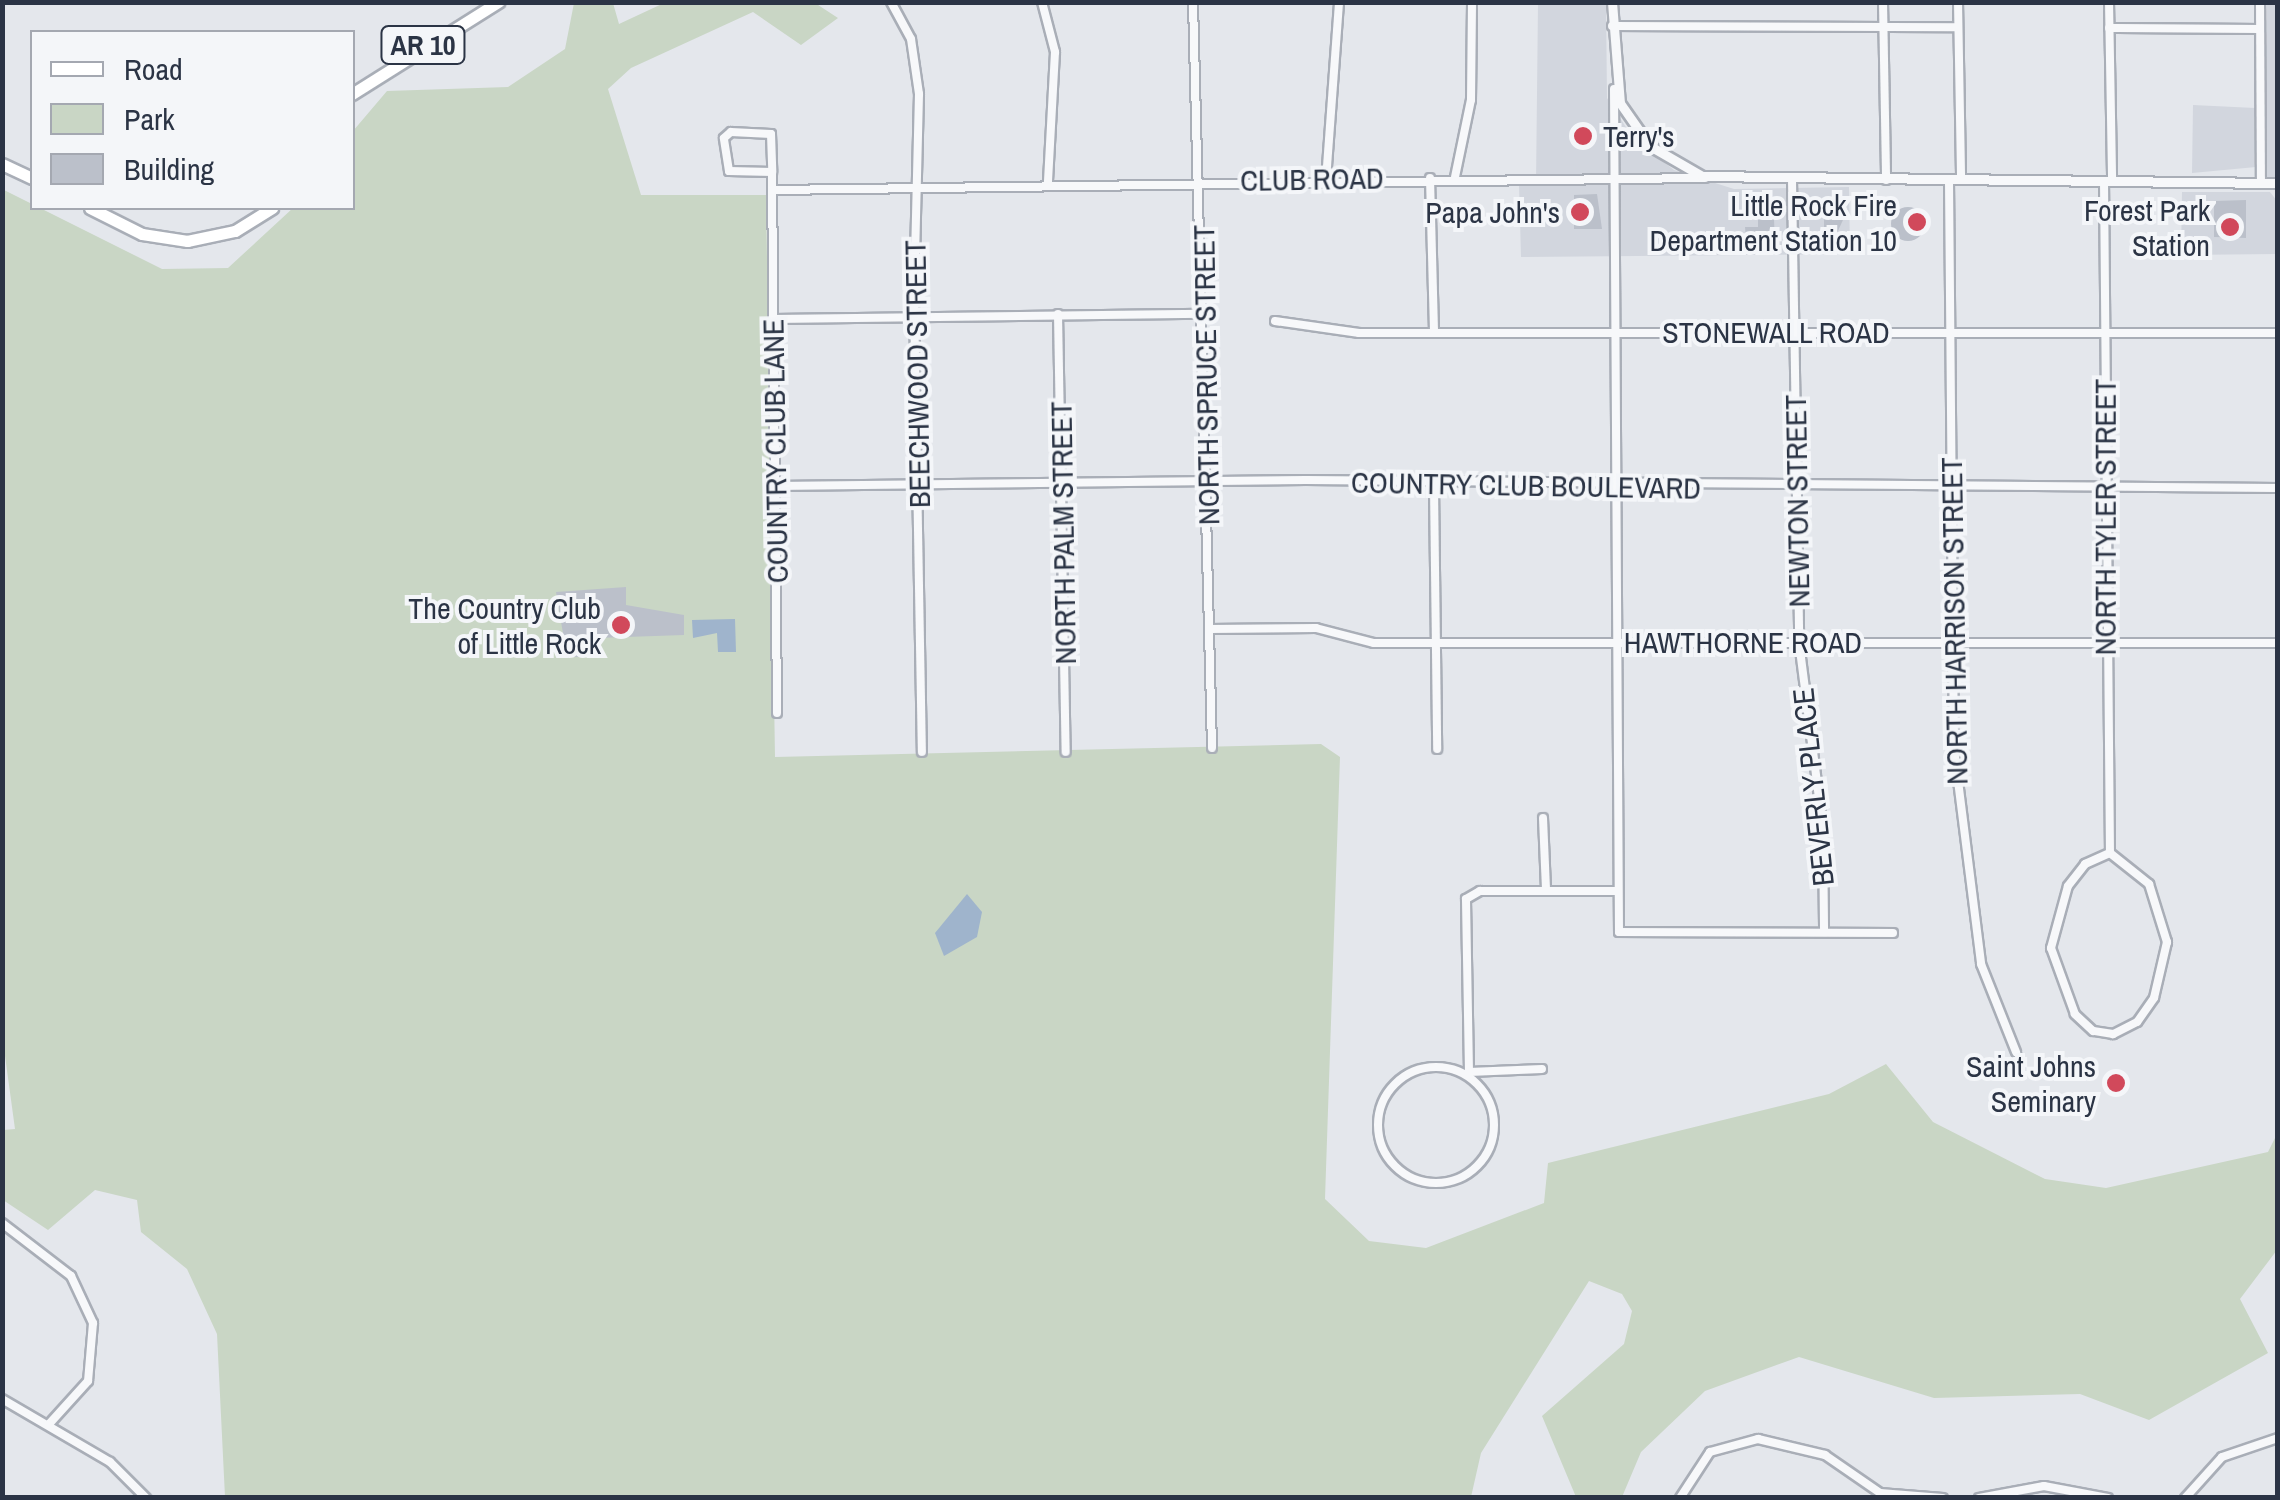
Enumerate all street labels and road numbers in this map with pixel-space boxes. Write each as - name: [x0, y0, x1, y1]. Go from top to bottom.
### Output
- road number: AR 10: [378, 22, 468, 68]
- street label: CLUB ROAD: [1240, 160, 1384, 198]
- street label: NORTH SPRUCE STREET: [1185, 225, 1227, 525]
- street label: BEECHWOOD STREET: [897, 240, 937, 508]
- street label: STONEWALL ROAD: [1662, 314, 1890, 350]
- street label: COUNTRY CLUB LANE: [755, 318, 795, 584]
- street label: NORTH TYLER STREET: [2087, 378, 2123, 656]
- street label: NEWTON STREET: [1777, 394, 1817, 608]
- street label: NORTH PALM STREET: [1043, 401, 1083, 665]
- street label: NORTH HARRISON STREET: [1933, 457, 1975, 785]
- street label: COUNTRY CLUB BOULEVARD: [1350, 464, 1702, 506]
- street label: HAWTHORNE ROAD: [1624, 624, 1862, 660]
- street label: BEVERLY PLACE: [1785, 686, 1841, 888]

